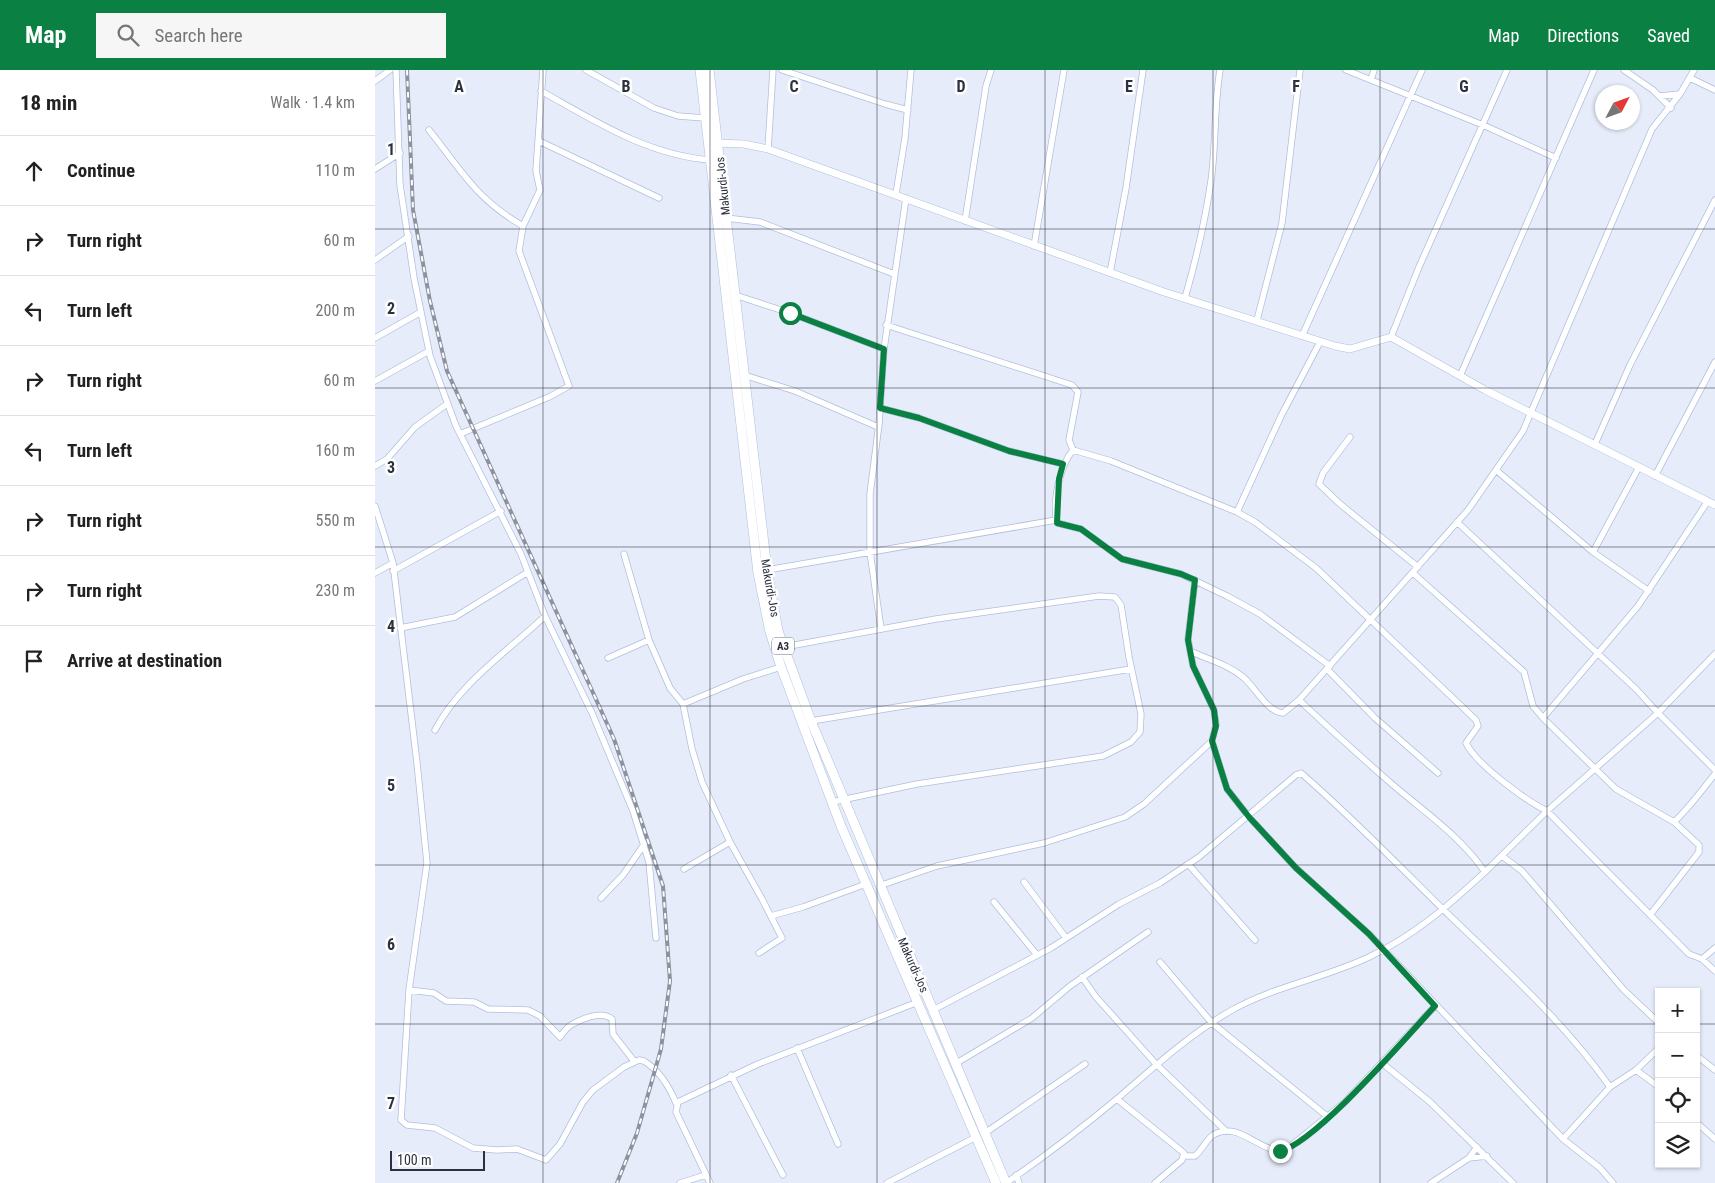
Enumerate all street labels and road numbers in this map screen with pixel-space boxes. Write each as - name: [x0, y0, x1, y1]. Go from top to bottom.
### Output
- street label: Makurdi-Jos: [713, 156, 733, 216]
- street label: Makurdi-Jos: [758, 558, 782, 618]
- road number: A3: [772, 638, 794, 654]
- street label: Makurdi-Jos: [895, 935, 931, 995]

